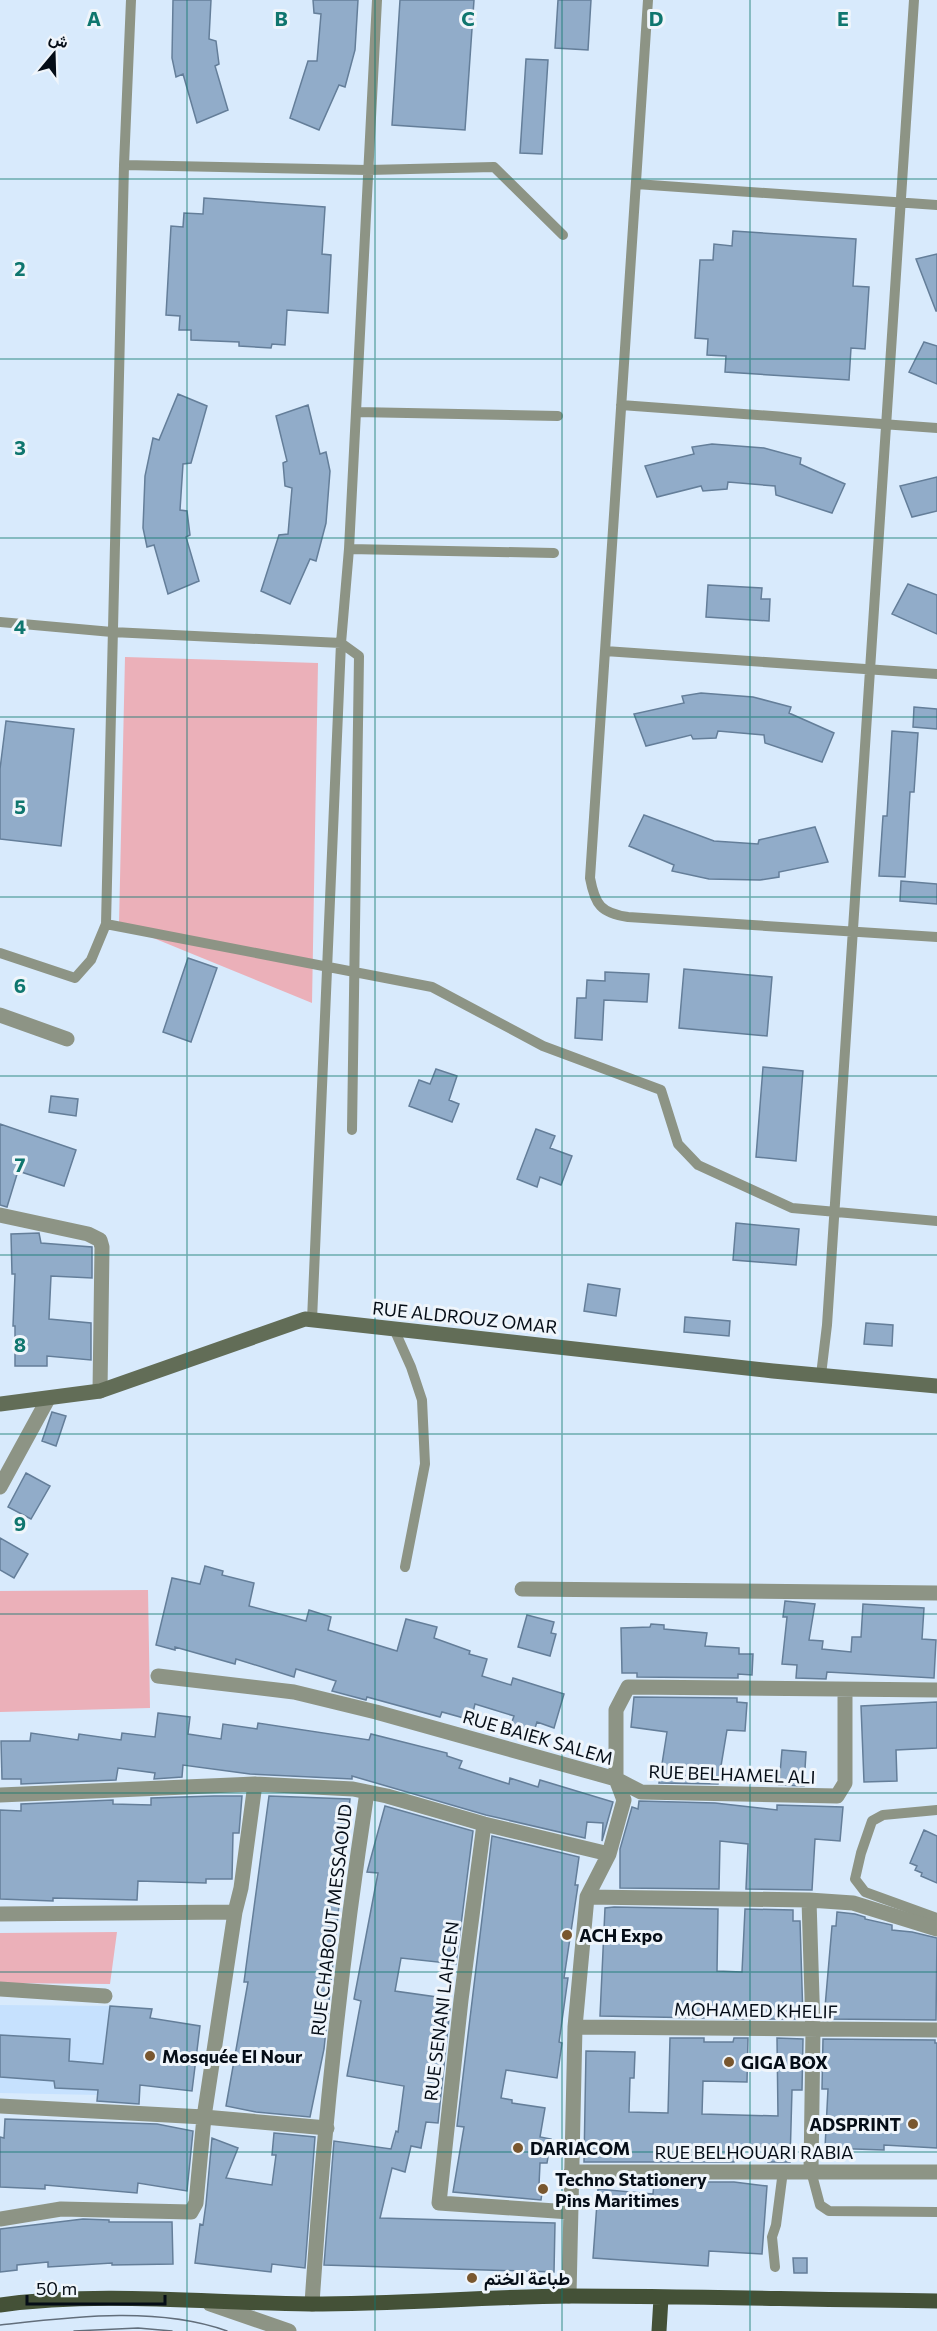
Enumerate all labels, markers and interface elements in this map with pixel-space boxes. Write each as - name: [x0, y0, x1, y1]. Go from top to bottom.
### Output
- text: A: [87, 6, 101, 30]
- text: B: [274, 6, 288, 30]
- text: C: [461, 6, 475, 30]
- text: D: [649, 6, 663, 30]
- text: E: [837, 6, 849, 30]
- north arrow: [24, 24, 84, 84]
- text: ش: [47, 27, 71, 52]
- text: 2: [14, 256, 26, 280]
- text: 3: [14, 435, 26, 459]
- text: 4: [14, 614, 26, 638]
- text: 5: [14, 794, 26, 818]
- text: 6: [14, 973, 26, 997]
- text: 7: [15, 1152, 26, 1176]
- street label: RUE ALDROUZ OMAR: [371, 1296, 559, 1338]
- text: 8: [14, 1332, 26, 1356]
- text: 9: [14, 1511, 26, 1535]
- street label: RUE BAIEK SALEM: [460, 1705, 616, 1769]
- street label: RUE BELHAMEL ALI: [648, 1760, 816, 1788]
- street label: RUE CHABOUT MESSAOUD: [306, 1803, 356, 2037]
- street label: RUE SENANI LAHCEN: [419, 1920, 463, 2102]
- place label: ACH Expo: [579, 1924, 663, 1946]
- marker: ACH Expo: [560, 1928, 574, 1942]
- street label: MOHAMED KHELIF: [674, 1998, 838, 2022]
- place label: Mosquée El Nour: [162, 2045, 303, 2067]
- marker: Mosquée El Nour: [143, 2049, 157, 2063]
- place label: GIGA BOX: [741, 2051, 828, 2073]
- marker: GIGA BOX: [722, 2055, 736, 2069]
- place label: ADSPRINT: [809, 2113, 901, 2135]
- marker: ADSPRINT: [906, 2117, 920, 2131]
- place label: DARIACOM: [530, 2137, 630, 2159]
- marker: DARIACOM: [511, 2141, 525, 2155]
- street label: RUE BELHOUARI RABIA: [655, 2141, 853, 2163]
- place label: Techno Stationery Pins Maritimes: [555, 2168, 707, 2211]
- marker: Techno Stationery Pins Maritimes: [536, 2182, 550, 2196]
- place label: طباعة الختم: [484, 2267, 570, 2291]
- scale bar: [27, 2268, 165, 2306]
- marker: طباعة الختم: [465, 2271, 479, 2285]
- text: 50 m: [36, 2277, 77, 2299]

